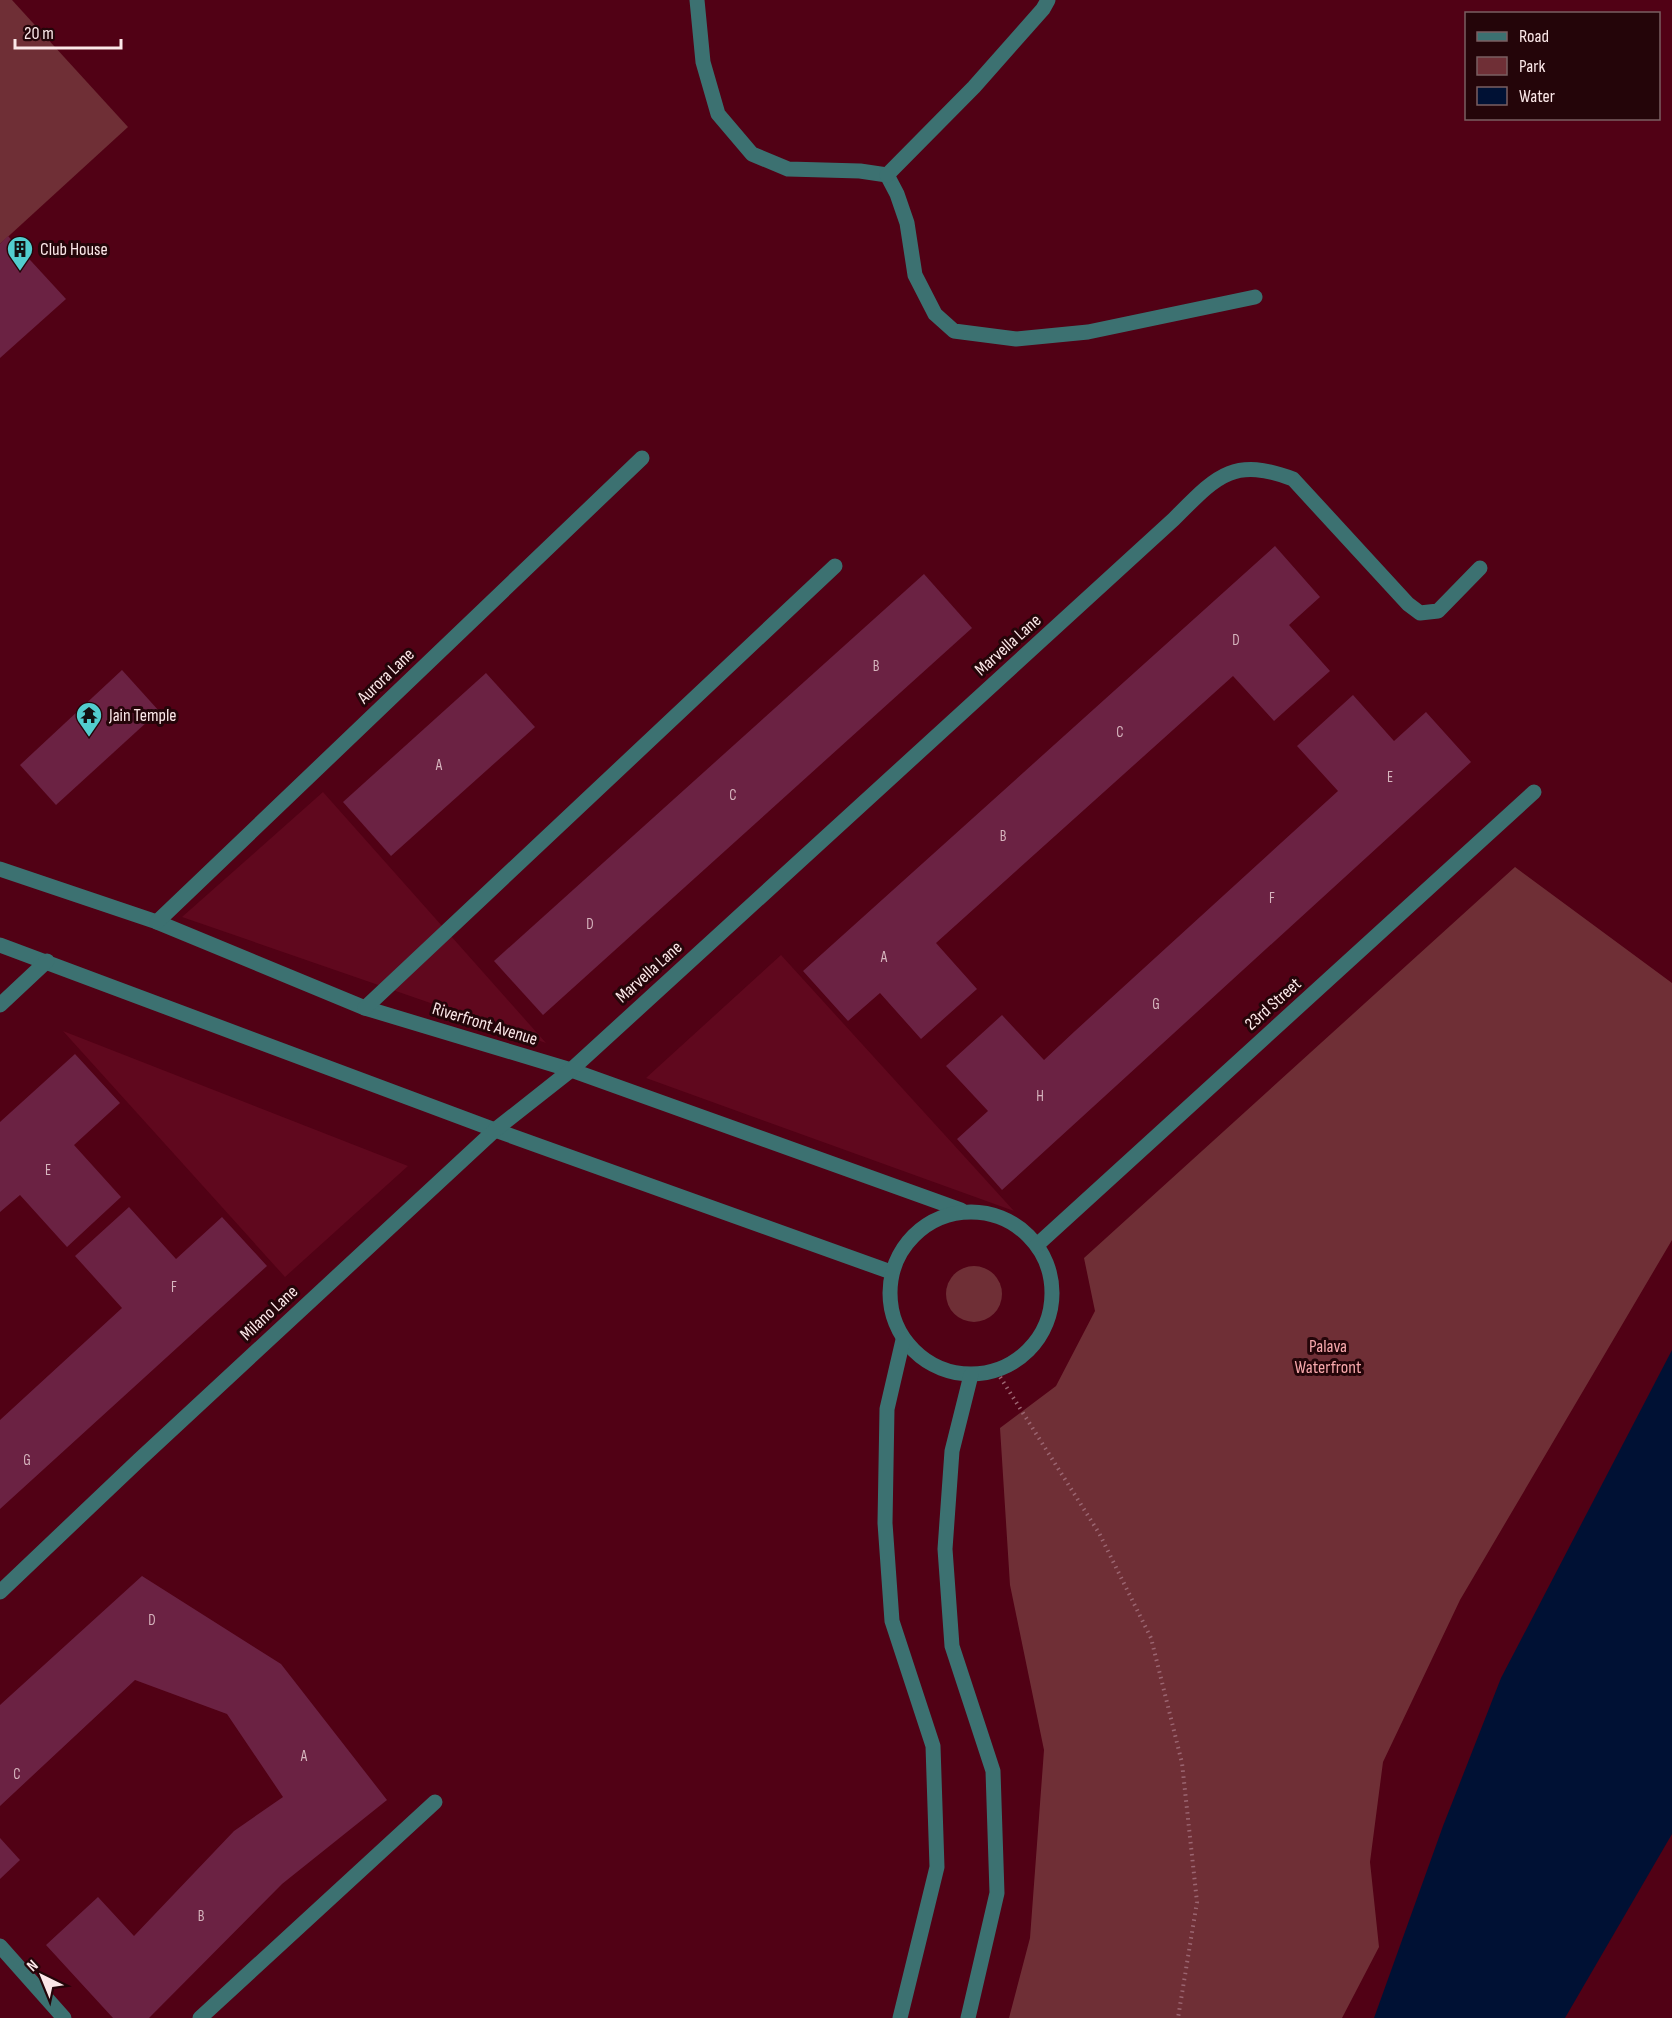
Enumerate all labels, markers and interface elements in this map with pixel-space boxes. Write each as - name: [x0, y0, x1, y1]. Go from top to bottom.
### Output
- scale bar: [15, 12, 122, 50]
- legend: [1465, 12, 1660, 120]
- text: 20 m: [24, 23, 54, 44]
- text: Road: [1519, 26, 1549, 47]
- text: Park: [1519, 56, 1545, 77]
- text: Water: [1519, 86, 1555, 107]
- building icon: Club House: [5, 234, 35, 272]
- place label: Club House: [40, 239, 108, 260]
- street label: Marvella Lane: [970, 610, 1046, 680]
- house number: D: [1232, 631, 1240, 650]
- street label: Aurora Lane: [353, 644, 419, 709]
- house number: B: [873, 657, 880, 676]
- temple icon: Jain Temple: [74, 700, 104, 738]
- place label: Jain Temple: [108, 705, 176, 726]
- house number: C: [1116, 723, 1124, 742]
- house number: A: [435, 756, 443, 775]
- house number: E: [1387, 768, 1393, 787]
- house number: C: [729, 786, 737, 805]
- house number: B: [1000, 827, 1007, 846]
- house number: F: [1269, 889, 1275, 908]
- house number: D: [586, 915, 594, 934]
- street label: Marvella Lane: [611, 937, 687, 1007]
- house number: A: [880, 948, 888, 967]
- street label: 23rd Street: [1241, 973, 1306, 1035]
- house number: G: [1152, 995, 1160, 1014]
- street label: Riverfront Avenue: [430, 998, 540, 1050]
- house number: H: [1036, 1087, 1044, 1106]
- house number: E: [45, 1161, 51, 1180]
- house number: F: [171, 1278, 177, 1297]
- street label: Milano Lane: [236, 1281, 302, 1345]
- park label: Palava Waterfront: [1294, 1336, 1362, 1378]
- house number: G: [23, 1451, 31, 1470]
- house number: D: [148, 1611, 156, 1630]
- house number: A: [300, 1747, 308, 1766]
- house number: C: [13, 1765, 21, 1784]
- house number: B: [198, 1907, 205, 1926]
- north arrow: [12, 1946, 72, 2006]
- text: N: [23, 1956, 42, 1976]

